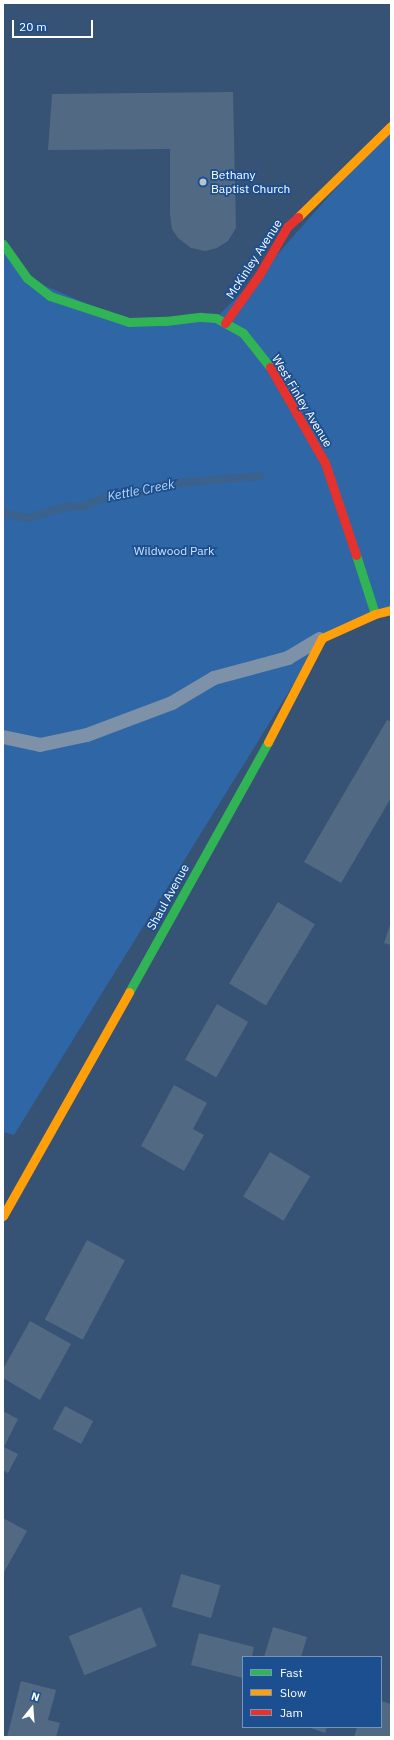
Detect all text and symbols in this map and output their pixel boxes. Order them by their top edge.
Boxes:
scale bar [14,12,95,38]
text: 20 m [19,19,47,34]
place label: Bethany Baptist Church [211,168,290,196]
marker: Bethany Baptist Church [198,177,208,187]
street label: McKinley Avenue [223,217,285,301]
street label: West Finley Avenue [269,352,335,450]
water label: Kettle Creek [106,477,176,505]
park label: Wildwood Park [134,544,214,558]
street label: Shaul Avenue [144,862,192,932]
legend [242,1656,382,1728]
text: Fast [280,1665,303,1680]
text: Slow [280,1685,306,1700]
north arrow [12,1688,52,1728]
text: N [30,1689,41,1704]
text: Jam [280,1705,303,1720]

